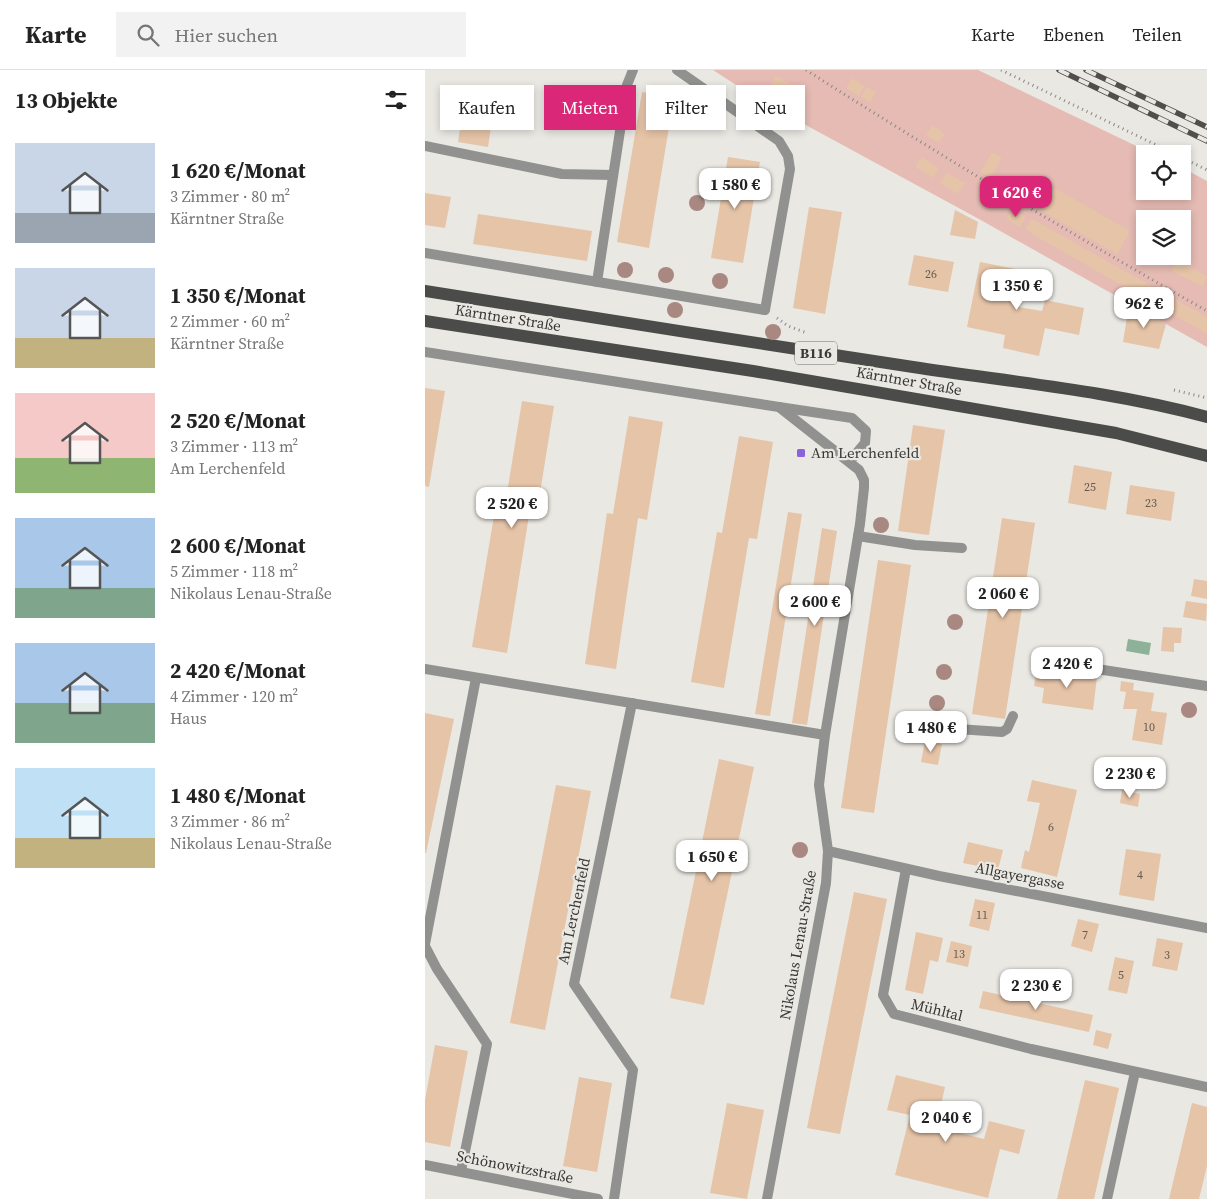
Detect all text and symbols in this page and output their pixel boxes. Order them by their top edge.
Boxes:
search box [116,12,466,57]
text: Karte [25,18,86,51]
icon: search [134,21,162,49]
text: Hier suchen [174,22,278,48]
text: Karte [971,22,1015,47]
text: Ebenen [1043,22,1104,47]
text: Teilen [1132,22,1182,47]
chip: Kaufen [440,85,534,130]
chip: Mieten [544,85,636,130]
chip: Filter [646,85,726,130]
chip: Neu [736,85,805,130]
text: 13 Objekte [15,86,117,115]
icon: filters [382,86,410,114]
map controls [1136,145,1191,265]
button: locate [1136,145,1191,200]
text: 1 620 €/Monat [170,156,306,185]
icon: home [55,163,115,223]
pin: 1 580 € [689,168,781,210]
text: 1 580 € [710,173,760,195]
pin: 1 620 € [970,176,1062,218]
text: 1 620 € [991,181,1041,203]
text: 3 Zimmer · 80 m² [170,185,290,207]
text: Kärntner Straße [170,207,284,229]
button: layers [1136,210,1191,265]
house number: 26 [925,266,937,282]
pin: 1 350 € [971,268,1063,311]
text: 1 350 € [992,274,1042,296]
text: 1 350 €/Monat [170,281,306,310]
pin: 962 € [1109,286,1179,329]
icon: home [55,288,115,348]
text: 962 € [1125,292,1163,314]
street label: Kärntner Straße [454,299,563,336]
text: 2 Zimmer · 60 m² [170,310,290,332]
text: Kärntner Straße [170,332,284,354]
road number: B116 [795,342,837,364]
street label: Kärntner Straße [855,361,964,400]
text: 2 520 €/Monat [170,406,306,435]
icon: home [55,413,115,473]
text: 3 Zimmer · 113 m² [170,435,298,457]
place label: Am Lerchenfeld [811,442,920,463]
marker: Am Lerchenfeld [795,447,807,459]
text: Am Lerchenfeld [170,457,285,479]
house number: 25 [1084,479,1096,495]
pin: 2 520 € [466,486,558,529]
text: 2 520 € [487,492,537,514]
house number: 23 [1145,495,1157,511]
text: 2 600 €/Monat [170,531,306,560]
icon: home [55,538,115,598]
text: 5 Zimmer · 118 m² [170,560,298,582]
pin: 2 060 € [957,576,1049,619]
text: Nikolaus Lenau-Straße [170,582,332,604]
text: 2 060 € [978,582,1028,604]
pin: 2 600 € [769,584,861,627]
text: 2 600 € [790,590,840,612]
pin: 2 420 € [1021,646,1113,689]
text: 2 420 € [1042,652,1092,674]
text: 2 420 €/Monat [170,656,306,685]
icon: home [55,663,115,723]
text: 4 Zimmer · 120 m² [170,685,298,707]
text: Haus [170,707,207,729]
pin: 1 480 € [885,710,977,753]
text: 1 480 € [906,716,956,738]
house number: 10 [1143,719,1155,735]
pin: 2 230 € [1084,756,1176,799]
text: 2 230 € [1105,762,1155,784]
text: 1 480 €/Monat [170,781,306,810]
icon: home [55,788,115,848]
text: 3 Zimmer · 86 m² [170,810,290,832]
house number: 6 [1048,819,1054,835]
text: Nikolaus Lenau-Straße [170,832,332,854]
pin: 1 650 € [666,840,758,882]
text: 1 650 € [687,845,737,867]
street label: Am Lerchenfeld [552,855,595,966]
street label: Allgayergasse [974,857,1067,895]
house number: 4 [1137,867,1143,883]
street label: Nikolaus Lenau-Straße [774,868,821,1021]
house number: 11 [976,907,988,923]
house number: 7 [1082,927,1088,943]
house number: 13 [953,946,965,962]
house number: 3 [1164,947,1170,963]
house number: 5 [1118,967,1124,983]
pin: 2 230 € [990,968,1082,1011]
text: 2 230 € [1011,974,1061,996]
street label: Mühltal [909,993,966,1026]
pin: 2 040 € [900,1100,992,1143]
text: 2 040 € [921,1106,971,1128]
street label: Schönowitzstraße [455,1145,576,1188]

